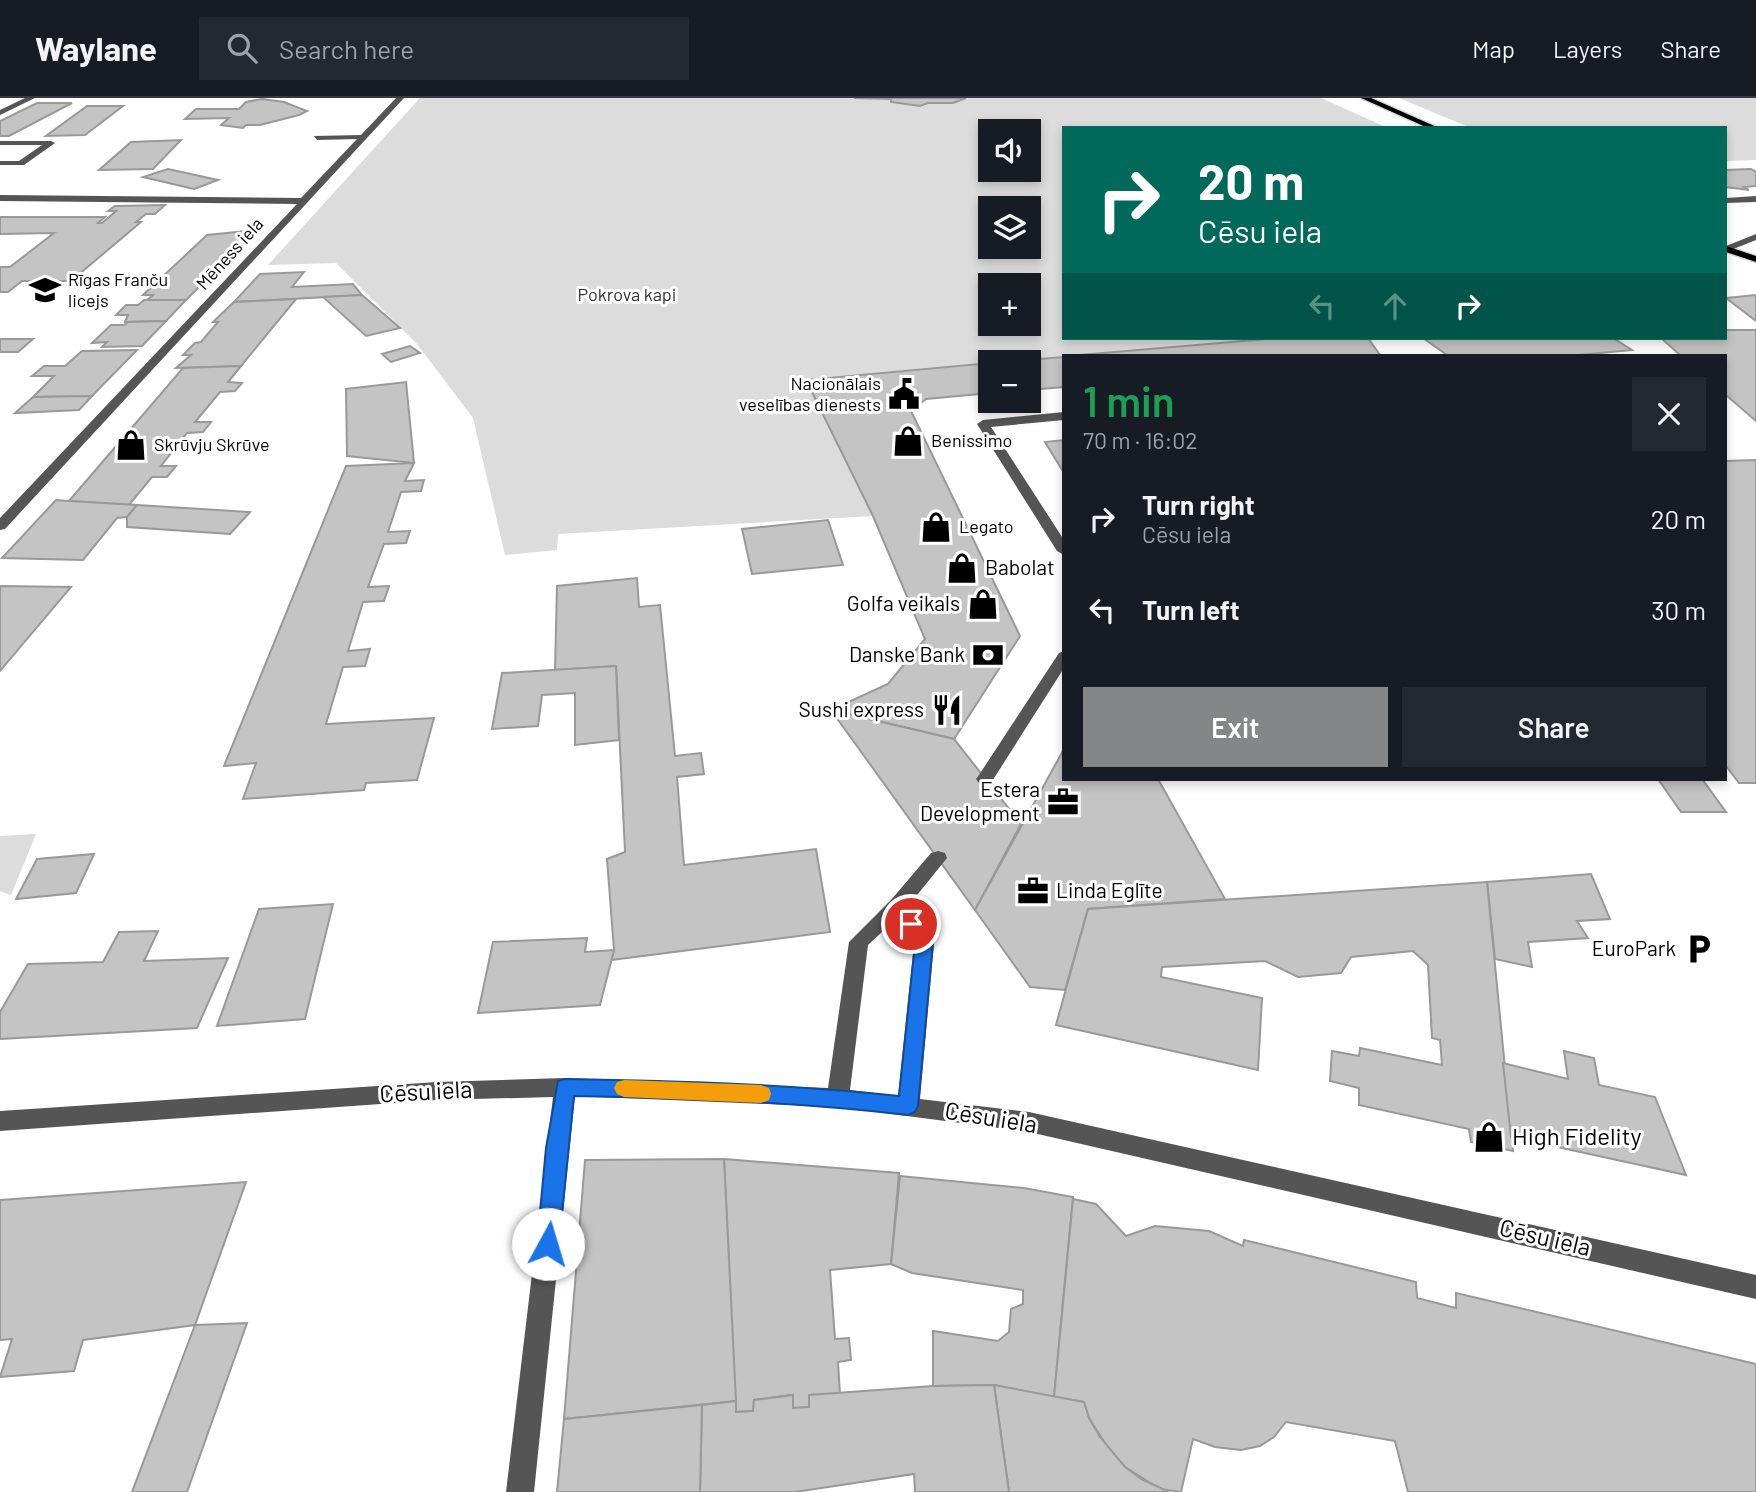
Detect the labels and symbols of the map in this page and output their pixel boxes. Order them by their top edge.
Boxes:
street label: Mēness iela [191,213,267,294]
place label: Rīgas Franču licejs [68,268,168,311]
school or university icon: Rīgas Franču licejs [28,273,62,307]
park label: Pokrova kapi [578,283,676,305]
place label: Nacionālais veselības dienests [739,372,881,415]
public building icon: Nacionālais veselības dienests [887,377,921,411]
shop icon: Benissimo [891,424,925,458]
shop icon: Skrūvju Skrūve [114,428,148,462]
place label: Benissimo [931,429,1012,451]
place label: Skrūvju Skrūve [154,433,270,455]
shop icon: Legato [919,510,953,544]
place label: Legato [959,515,1014,537]
shop icon: Babolat [945,551,979,585]
place label: Babolat [985,554,1055,579]
shop icon: Golfa veikals [966,587,1000,621]
place label: Golfa veikals [847,590,960,615]
bank icon: Danske Bank [971,638,1005,672]
place label: Danske Bank [849,641,965,666]
restaurant icon: Sushi express [930,693,964,727]
place label: Sushi express [799,696,924,721]
place label: Estera Development [920,776,1040,825]
office icon: Estera Development [1046,785,1080,819]
office icon: Linda Eglīte [1016,874,1050,908]
place label: Linda Eglīte [1056,877,1163,902]
pin [881,894,941,954]
parking icon: EuroPark [1682,932,1716,966]
place label: EuroPark [1592,935,1676,960]
street label: Cēsu iela [379,1074,473,1107]
street label: Cēsu iela [943,1095,1039,1138]
shop icon: High Fidelity [1472,1120,1506,1154]
place label: High Fidelity [1512,1121,1641,1150]
position arrow [511,1207,585,1281]
street label: Cēsu iela [1497,1212,1594,1261]

